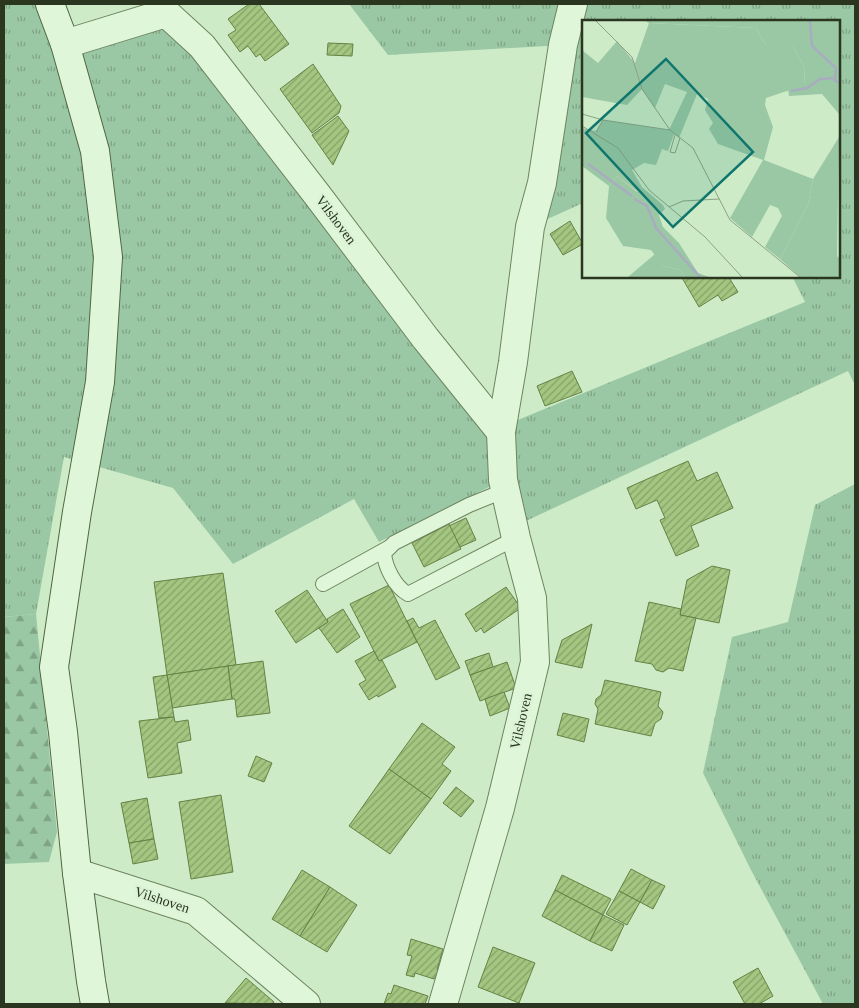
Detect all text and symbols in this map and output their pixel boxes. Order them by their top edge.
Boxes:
inset map [582,20,839,278]
street label: Vilshoven [313,193,359,247]
street label: Vilshoven [507,692,535,750]
street label: Vilshoven [133,884,191,916]

